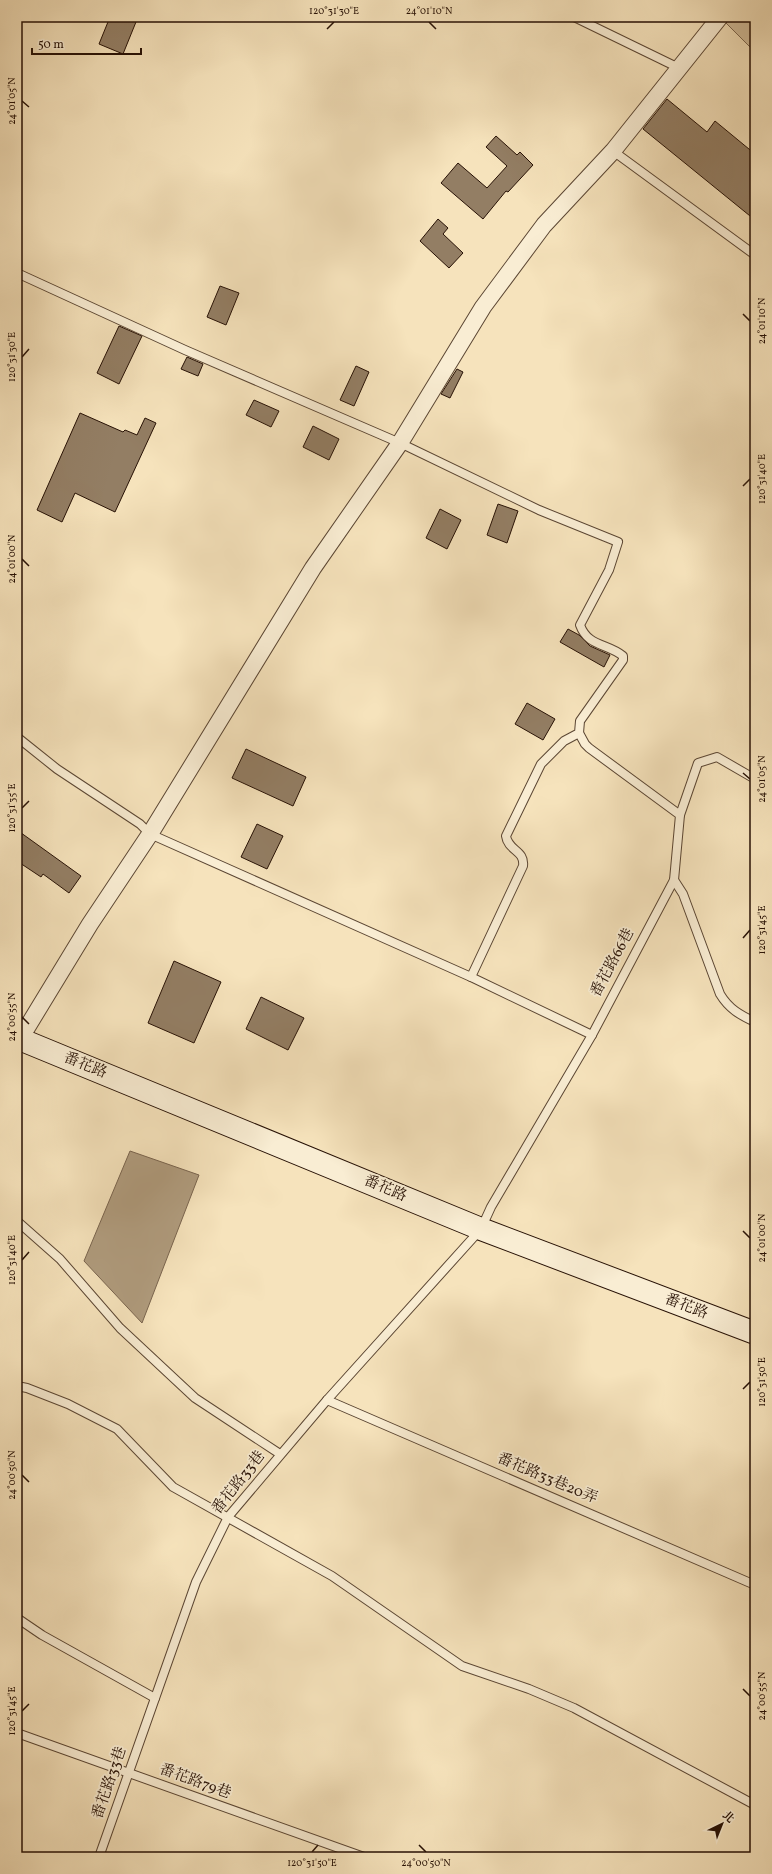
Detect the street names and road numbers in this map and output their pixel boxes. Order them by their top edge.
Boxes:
street label: 番花路66巷 [586,925,640,1001]
street label: 番花路 [60,1048,110,1084]
street label: 番花路 [360,1171,410,1207]
street label: 番花路 [661,1289,711,1325]
street label: 番花路33巷 [208,1447,270,1519]
street label: 番花路33巷20弄 [494,1448,600,1510]
street label: 番花路33巷 [88,1744,132,1822]
street label: 番花路79巷 [156,1759,234,1805]

